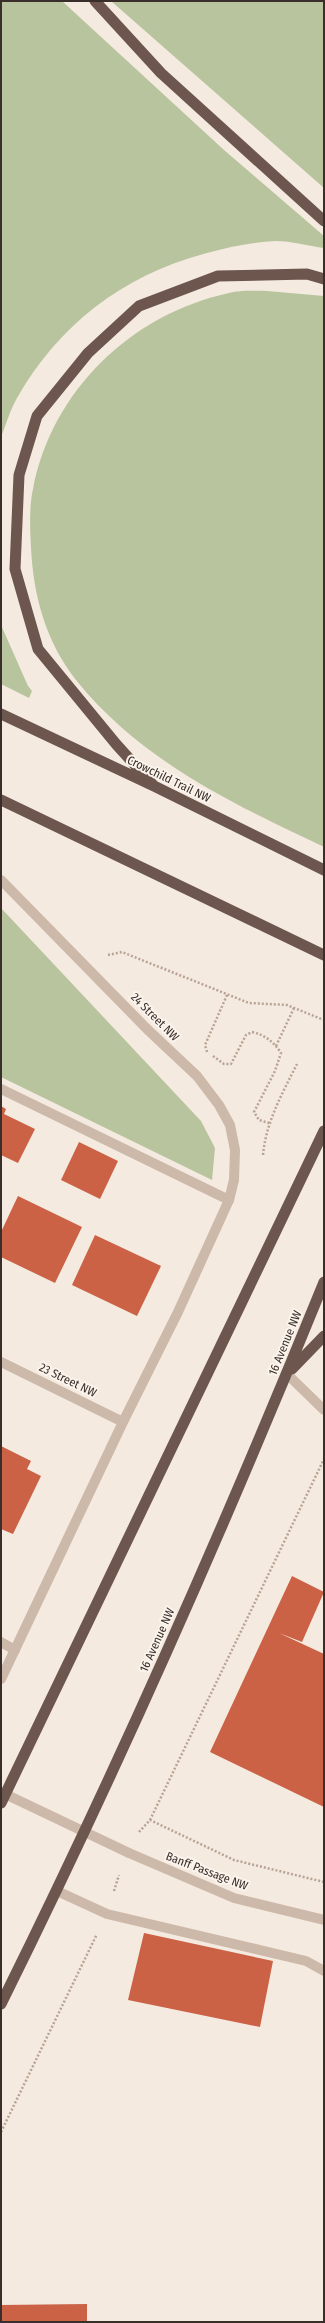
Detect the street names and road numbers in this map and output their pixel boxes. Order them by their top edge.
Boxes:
street label: Crowchild Trail NW [125,753,213,805]
street label: 24 Street NW [128,990,182,1044]
street label: 16 Avenue NW [266,1309,304,1377]
street label: 23 Street NW [37,1360,99,1400]
street label: 16 Avenue NW [137,1606,177,1674]
street label: Banff Passage NW [164,1849,250,1893]

